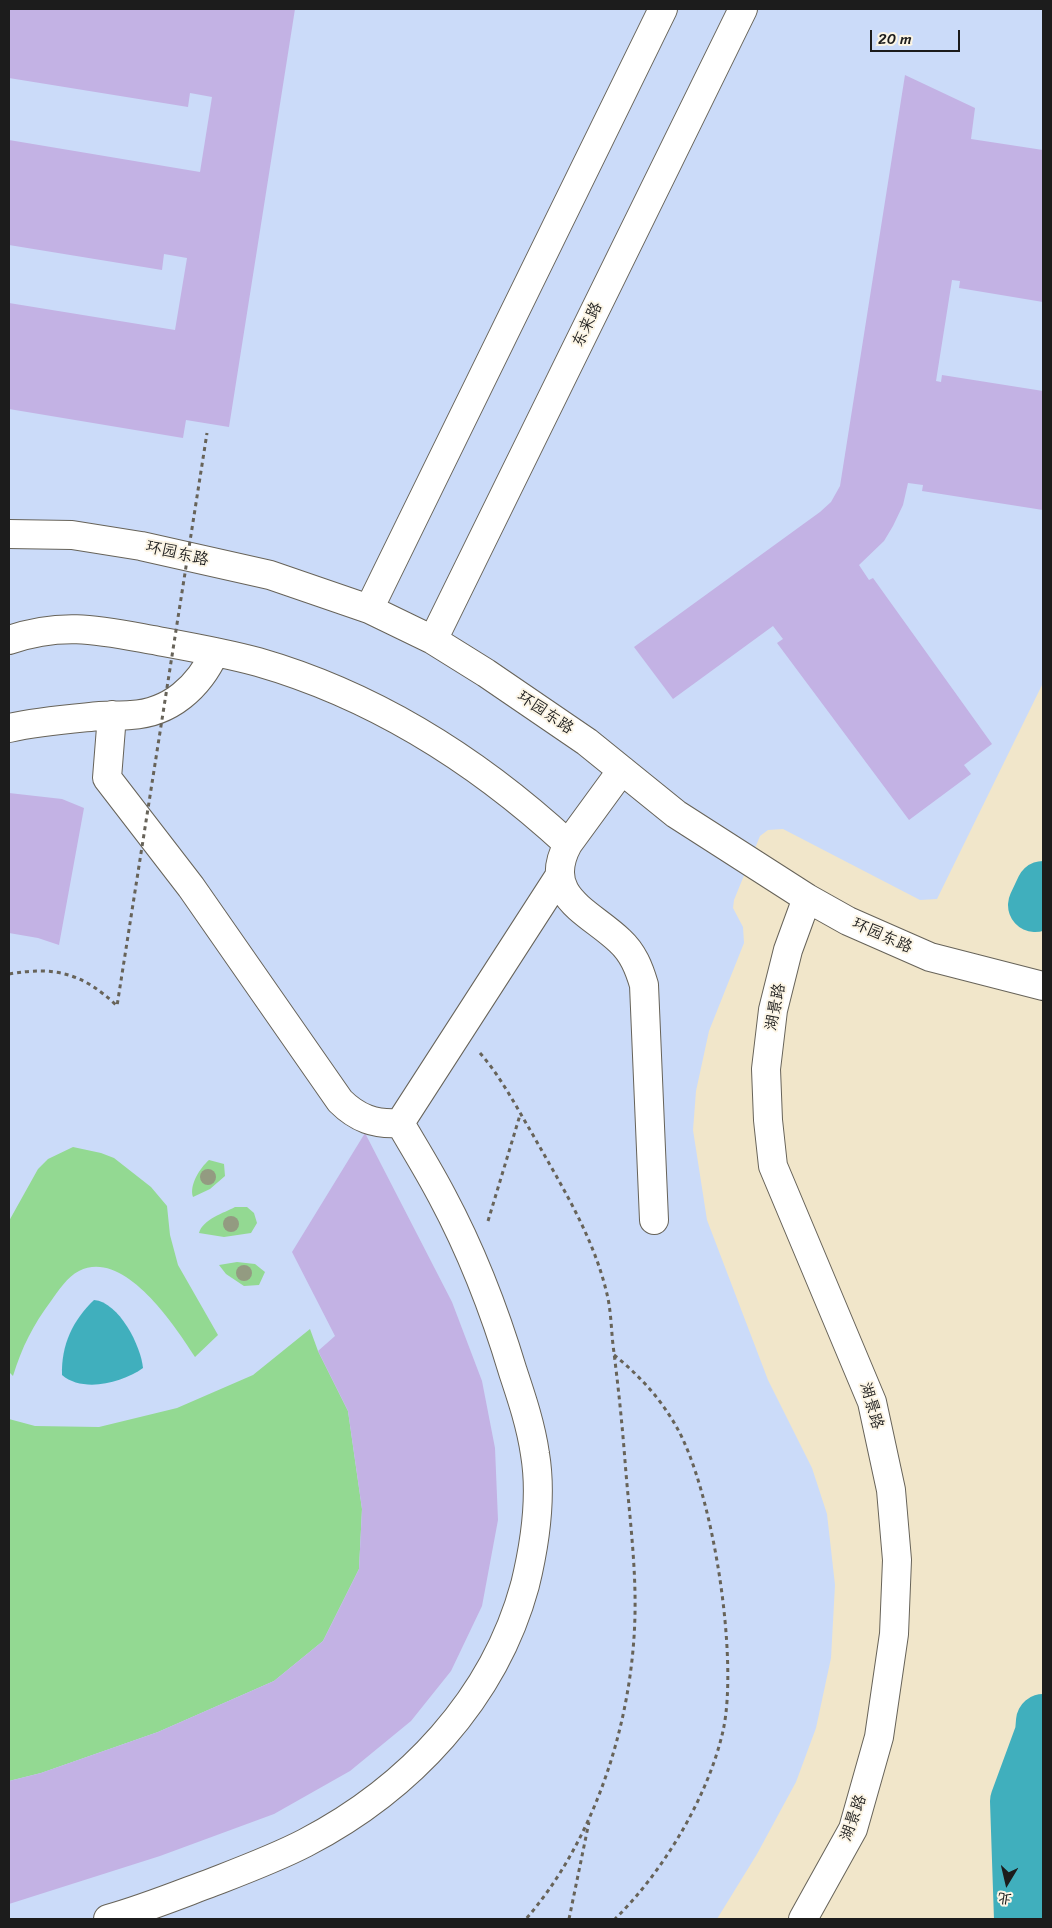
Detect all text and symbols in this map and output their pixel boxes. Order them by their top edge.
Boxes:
scale bar [872,20,962,52]
text: 20 m [878,26,912,52]
street label: 东来路 [569,299,607,351]
street label: 环园东路 [144,537,210,571]
street label: 环园东路 [513,687,577,739]
street label: 环园东路 [849,914,915,958]
street label: 湖景路 [762,982,790,1032]
street label: 湖景路 [855,1380,887,1432]
street label: 湖景路 [837,1792,871,1844]
north arrow [982,1858,1032,1908]
text: 北 [996,1885,1013,1912]

